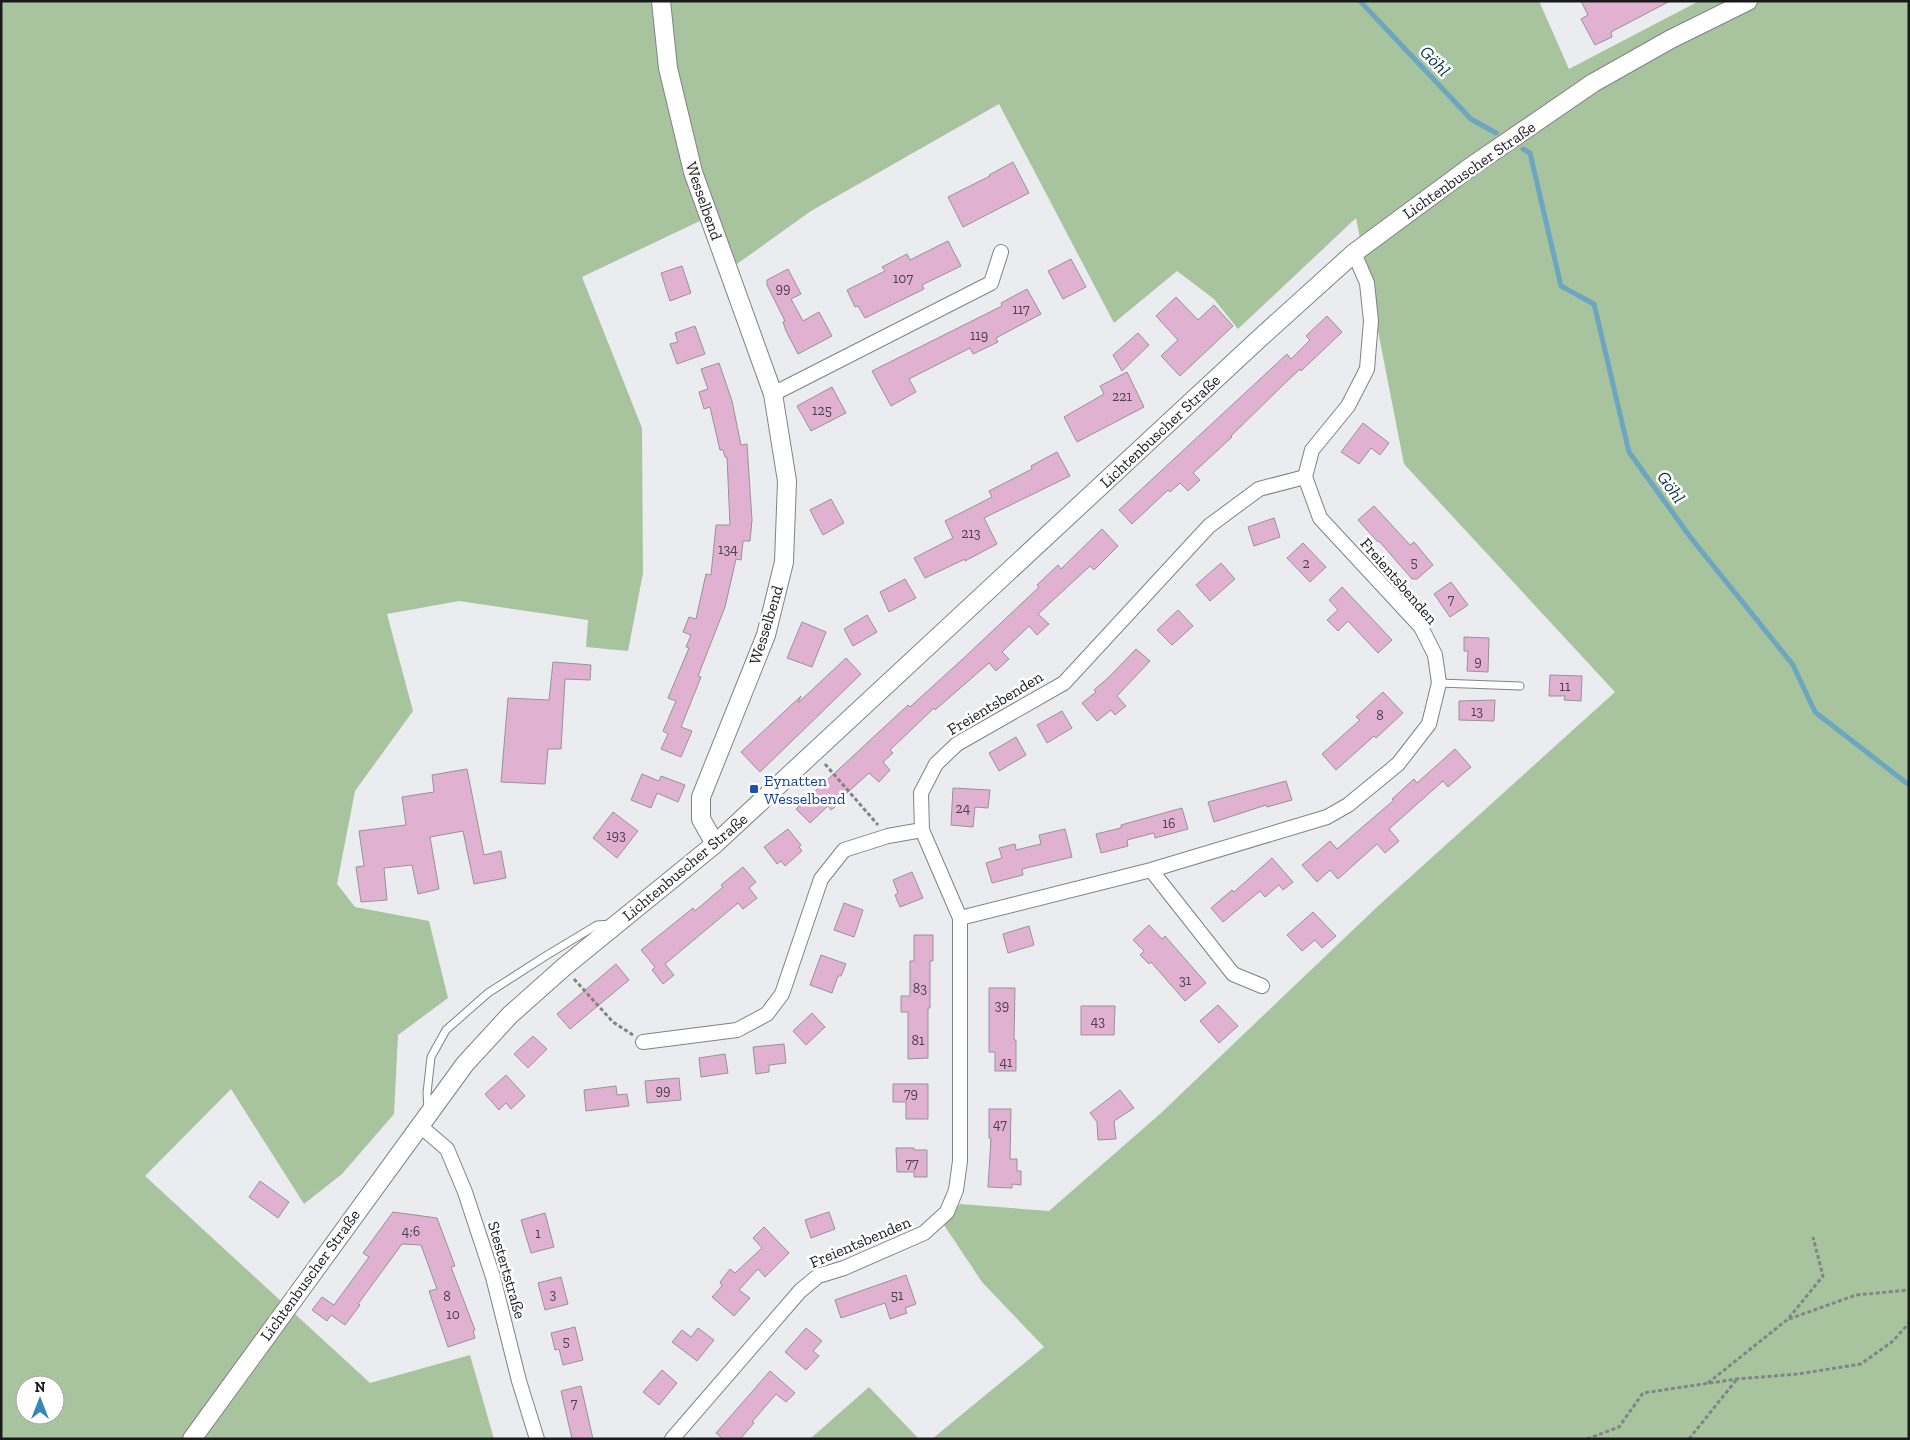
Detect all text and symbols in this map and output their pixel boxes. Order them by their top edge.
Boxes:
water label: Göhl [1415,41,1455,81]
street label: Lichtenbuscher Straße [1399,117,1539,223]
street label: Wesselbend [682,159,726,243]
house number: 107 [893,270,913,287]
house number: 99 [776,280,790,297]
house number: 117 [1012,301,1030,318]
house number: 119 [970,327,988,344]
street label: Lichtenbuscher Straße [1096,370,1224,492]
house number: 221 [1112,388,1133,405]
house number: 125 [812,402,832,419]
water label: Göhl [1652,467,1690,507]
house number: 213 [961,525,981,542]
street label: Freientsbenden [1356,534,1442,629]
house number: 134 [718,541,738,558]
house number: 5 [1410,554,1418,571]
house number: 2 [1302,555,1310,572]
street label: Wesselbend [745,583,787,667]
house number: 7 [1448,591,1455,608]
house number: 9 [1474,653,1482,670]
street label: Freientsbenden [944,667,1047,739]
house number: 11 [1560,678,1571,695]
house number: 13 [1471,703,1483,720]
house number: 8 [1376,707,1384,724]
place label: Eynatten Wesselbend [764,771,846,808]
marker: Eynatten Wesselbend [748,783,760,795]
house number: 24 [956,800,971,817]
street label: Lichtenbuscher Straße [619,809,751,925]
house number: 16 [1163,815,1175,832]
house number: 193 [606,827,626,844]
house number: 31 [1179,972,1192,989]
house number: 83 [913,980,927,997]
house number: 39 [995,997,1009,1014]
house number: 43 [1091,1013,1105,1030]
house number: 81 [912,1032,925,1049]
house number: 41 [1000,1054,1013,1071]
house number: 99 [656,1082,670,1099]
house number: 79 [904,1085,918,1102]
house number: 47 [993,1116,1007,1133]
house number: 77 [905,1155,919,1172]
street label: Lichtenbuscher Straße [256,1206,364,1344]
street label: Freientsbenden [807,1212,914,1272]
street label: Stestertstraße [484,1219,530,1321]
house number: 4;6 [402,1223,420,1240]
house number: 1 [535,1225,541,1242]
house number: 3 [550,1286,557,1303]
house number: 51 [891,1287,904,1304]
house number: 8 [443,1288,451,1305]
house number: 10 [446,1306,460,1323]
house number: 5 [562,1333,570,1350]
north arrow [15,1375,65,1425]
text: N [35,1379,46,1396]
house number: 7 [571,1395,578,1412]

